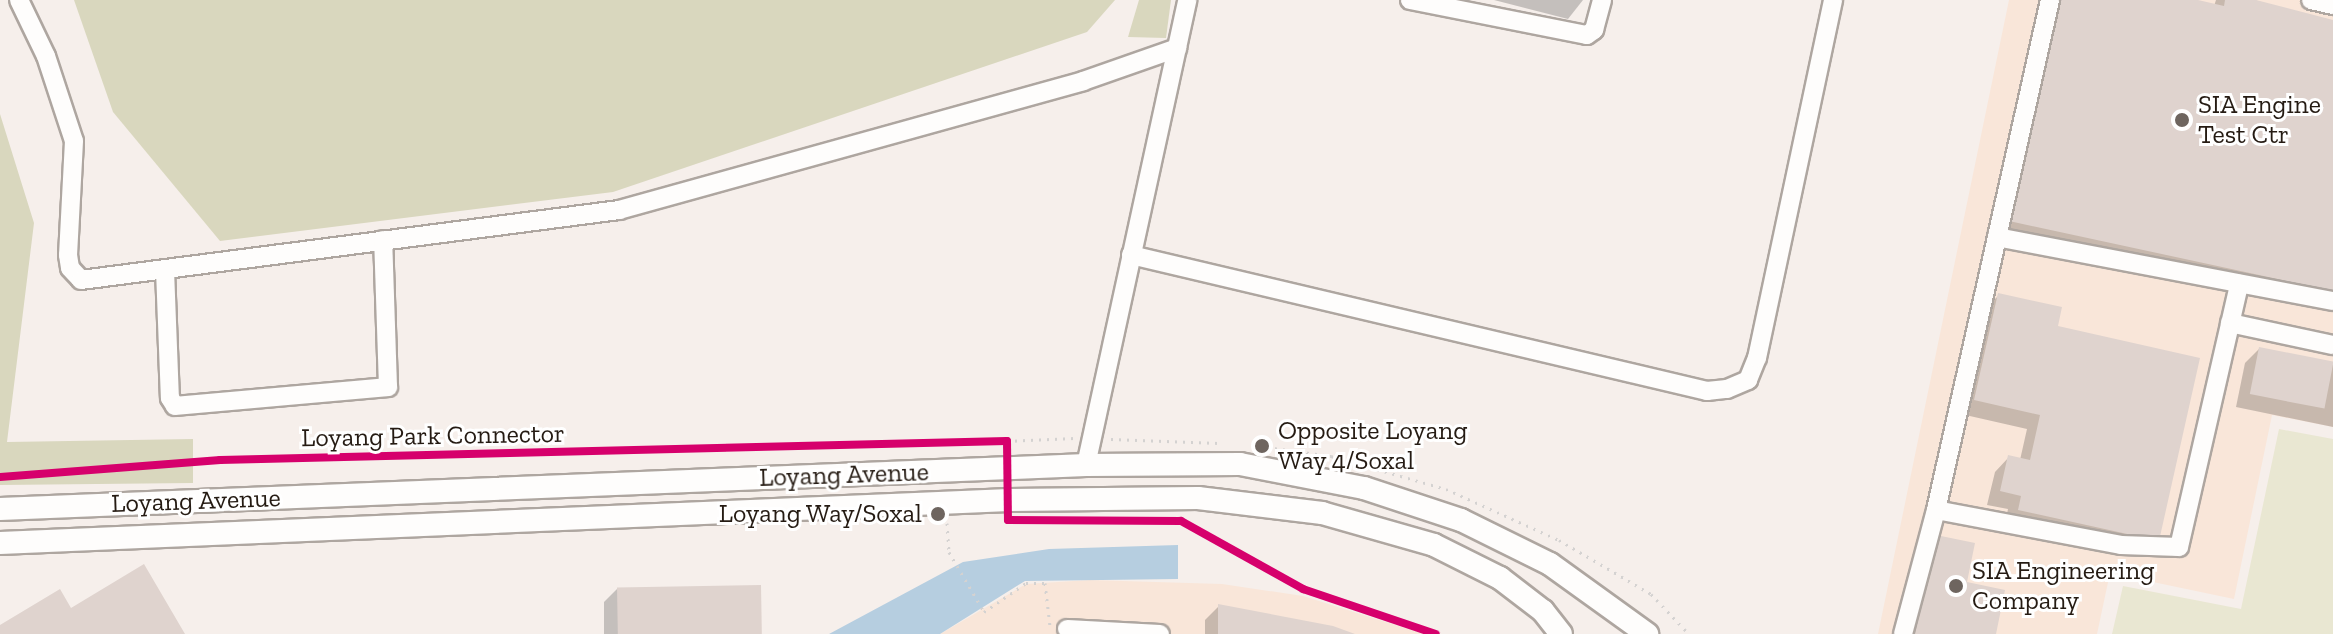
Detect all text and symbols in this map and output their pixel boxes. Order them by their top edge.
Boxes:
place label: SIA Engine Test Ctr [2198,89,2322,150]
marker: SIA Engine Test Ctr [2173,111,2191,129]
place label: Opposite Loyang Way 4/Soxal [1278,415,1467,476]
street label: Loyang Park Connector [301,418,565,454]
marker: Opposite Loyang Way 4/Soxal [1253,437,1271,455]
street label: Loyang Avenue [758,456,930,494]
street label: Loyang Avenue [110,482,282,520]
place label: Loyang Way/Soxal [718,498,922,530]
marker: Loyang Way/Soxal [929,505,947,523]
place label: SIA Engineering Company [1972,555,2155,616]
marker: SIA Engineering Company [1947,577,1965,595]

